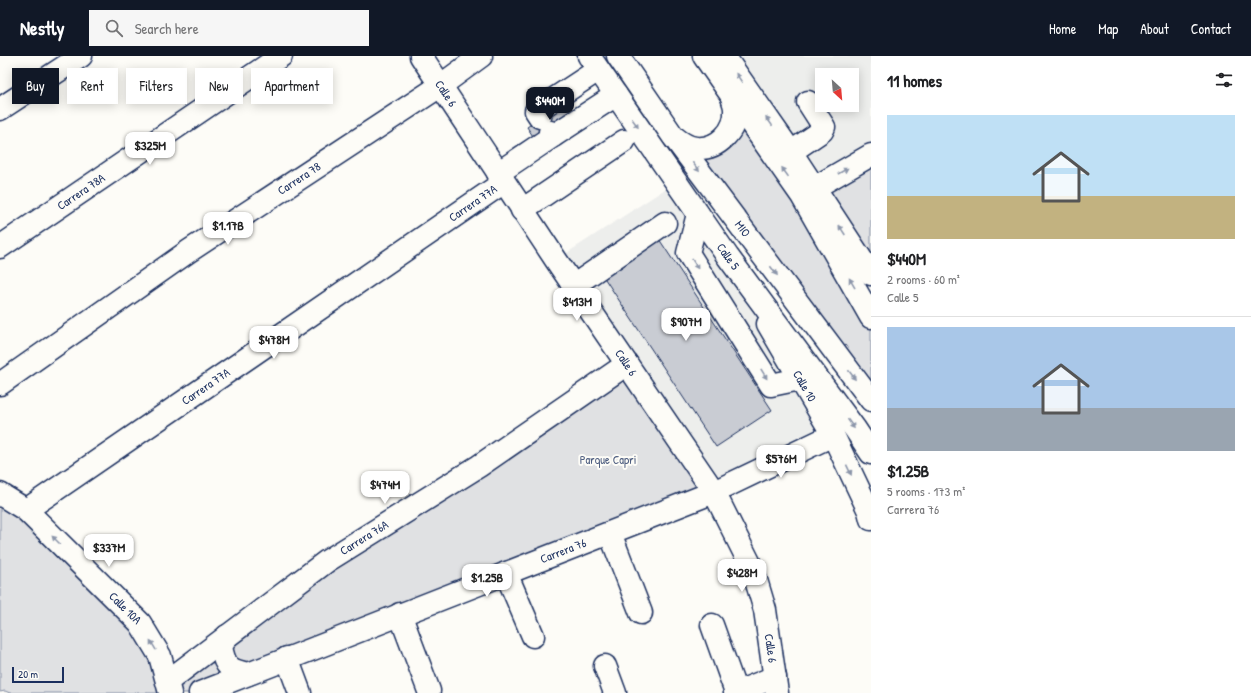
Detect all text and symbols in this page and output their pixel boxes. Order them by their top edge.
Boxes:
search box [89,10,369,46]
text: Nestly [20,15,65,41]
icon: search [103,17,125,39]
text: Search here [135,18,199,39]
text: Home [1049,19,1076,38]
text: Map [1098,19,1118,38]
text: About [1140,19,1169,38]
text: Contact [1191,19,1231,38]
chip: Buy [12,68,59,104]
chip: Rent [67,68,118,104]
chip: Filters [126,68,187,104]
chip: New [195,68,243,104]
chip: Apartment [251,68,333,104]
north arrow [815,68,859,112]
map controls [815,68,859,112]
text: 11 homes [887,69,942,92]
icon: filters [1213,69,1235,91]
one-way arrow [735,73,743,83]
street label: Calle 6 [431,77,461,110]
pin: $440M [522,87,578,121]
text: $440M [535,91,565,109]
one-way arrow [765,115,773,126]
one-way arrow [631,117,639,128]
pin: $325M [122,132,178,166]
text: $325M [134,136,166,154]
icon: home [1025,141,1097,213]
street label: Carrera 78 [274,158,324,199]
one-way arrow [692,162,700,173]
one-way arrow [781,166,789,177]
one-way arrow [837,168,848,175]
street label: Carrera 78A [53,169,108,214]
street label: Carrera 77A [445,180,500,226]
pin: $1.17B [195,212,261,246]
text: $1.17B [212,216,244,234]
street label: MIO [731,217,755,240]
one-way arrow [838,225,846,235]
street label: Calle 5 [713,240,744,273]
text: $440M [887,247,926,270]
one-way arrow [691,258,698,270]
one-way arrow [770,266,778,276]
text: 2 rooms · 60 m² [887,270,960,288]
one-way arrow [848,277,855,289]
pin: $413M [549,288,605,322]
text: Calle 5 [887,288,919,306]
text: $413M [562,292,592,310]
pin: $907M [658,308,714,342]
text: $907M [670,312,702,330]
pin: $478M [246,326,302,360]
text: $478M [258,330,290,348]
street label: Calle 6 [611,346,642,379]
icon: home [1025,353,1097,425]
street label: Carrera 77A [178,364,233,409]
street label: Calle 10 [789,367,821,405]
one-way arrow [760,369,768,379]
one-way arrow [848,370,856,380]
one-way arrow [847,419,855,429]
pin: $576M [753,445,809,479]
text: $576M [765,449,797,467]
park label: Parque Capri [580,451,636,468]
text: $1.25B [887,459,929,482]
one-way arrow [846,465,852,476]
pin: $474M [357,471,413,505]
text: $474M [370,475,400,493]
text: 5 rooms · 173 m² [887,482,965,500]
text: Carrera 76 [887,500,939,518]
street label: Carrera 76A [336,516,391,559]
pin: $337M [81,534,137,568]
street label: Carrera 76 [537,534,589,567]
one-way arrow [51,535,61,545]
text: $337M [93,538,125,556]
pin: $428M [714,559,770,593]
text: $428M [727,563,757,581]
pin: $1.25B [454,564,520,598]
text: $1.25B [471,568,503,586]
street label: Calle 10A [105,588,146,628]
street label: Calle 6 [761,633,782,664]
one-way arrow [150,639,157,651]
scale bar [12,665,64,684]
text: 20 m [18,667,38,681]

